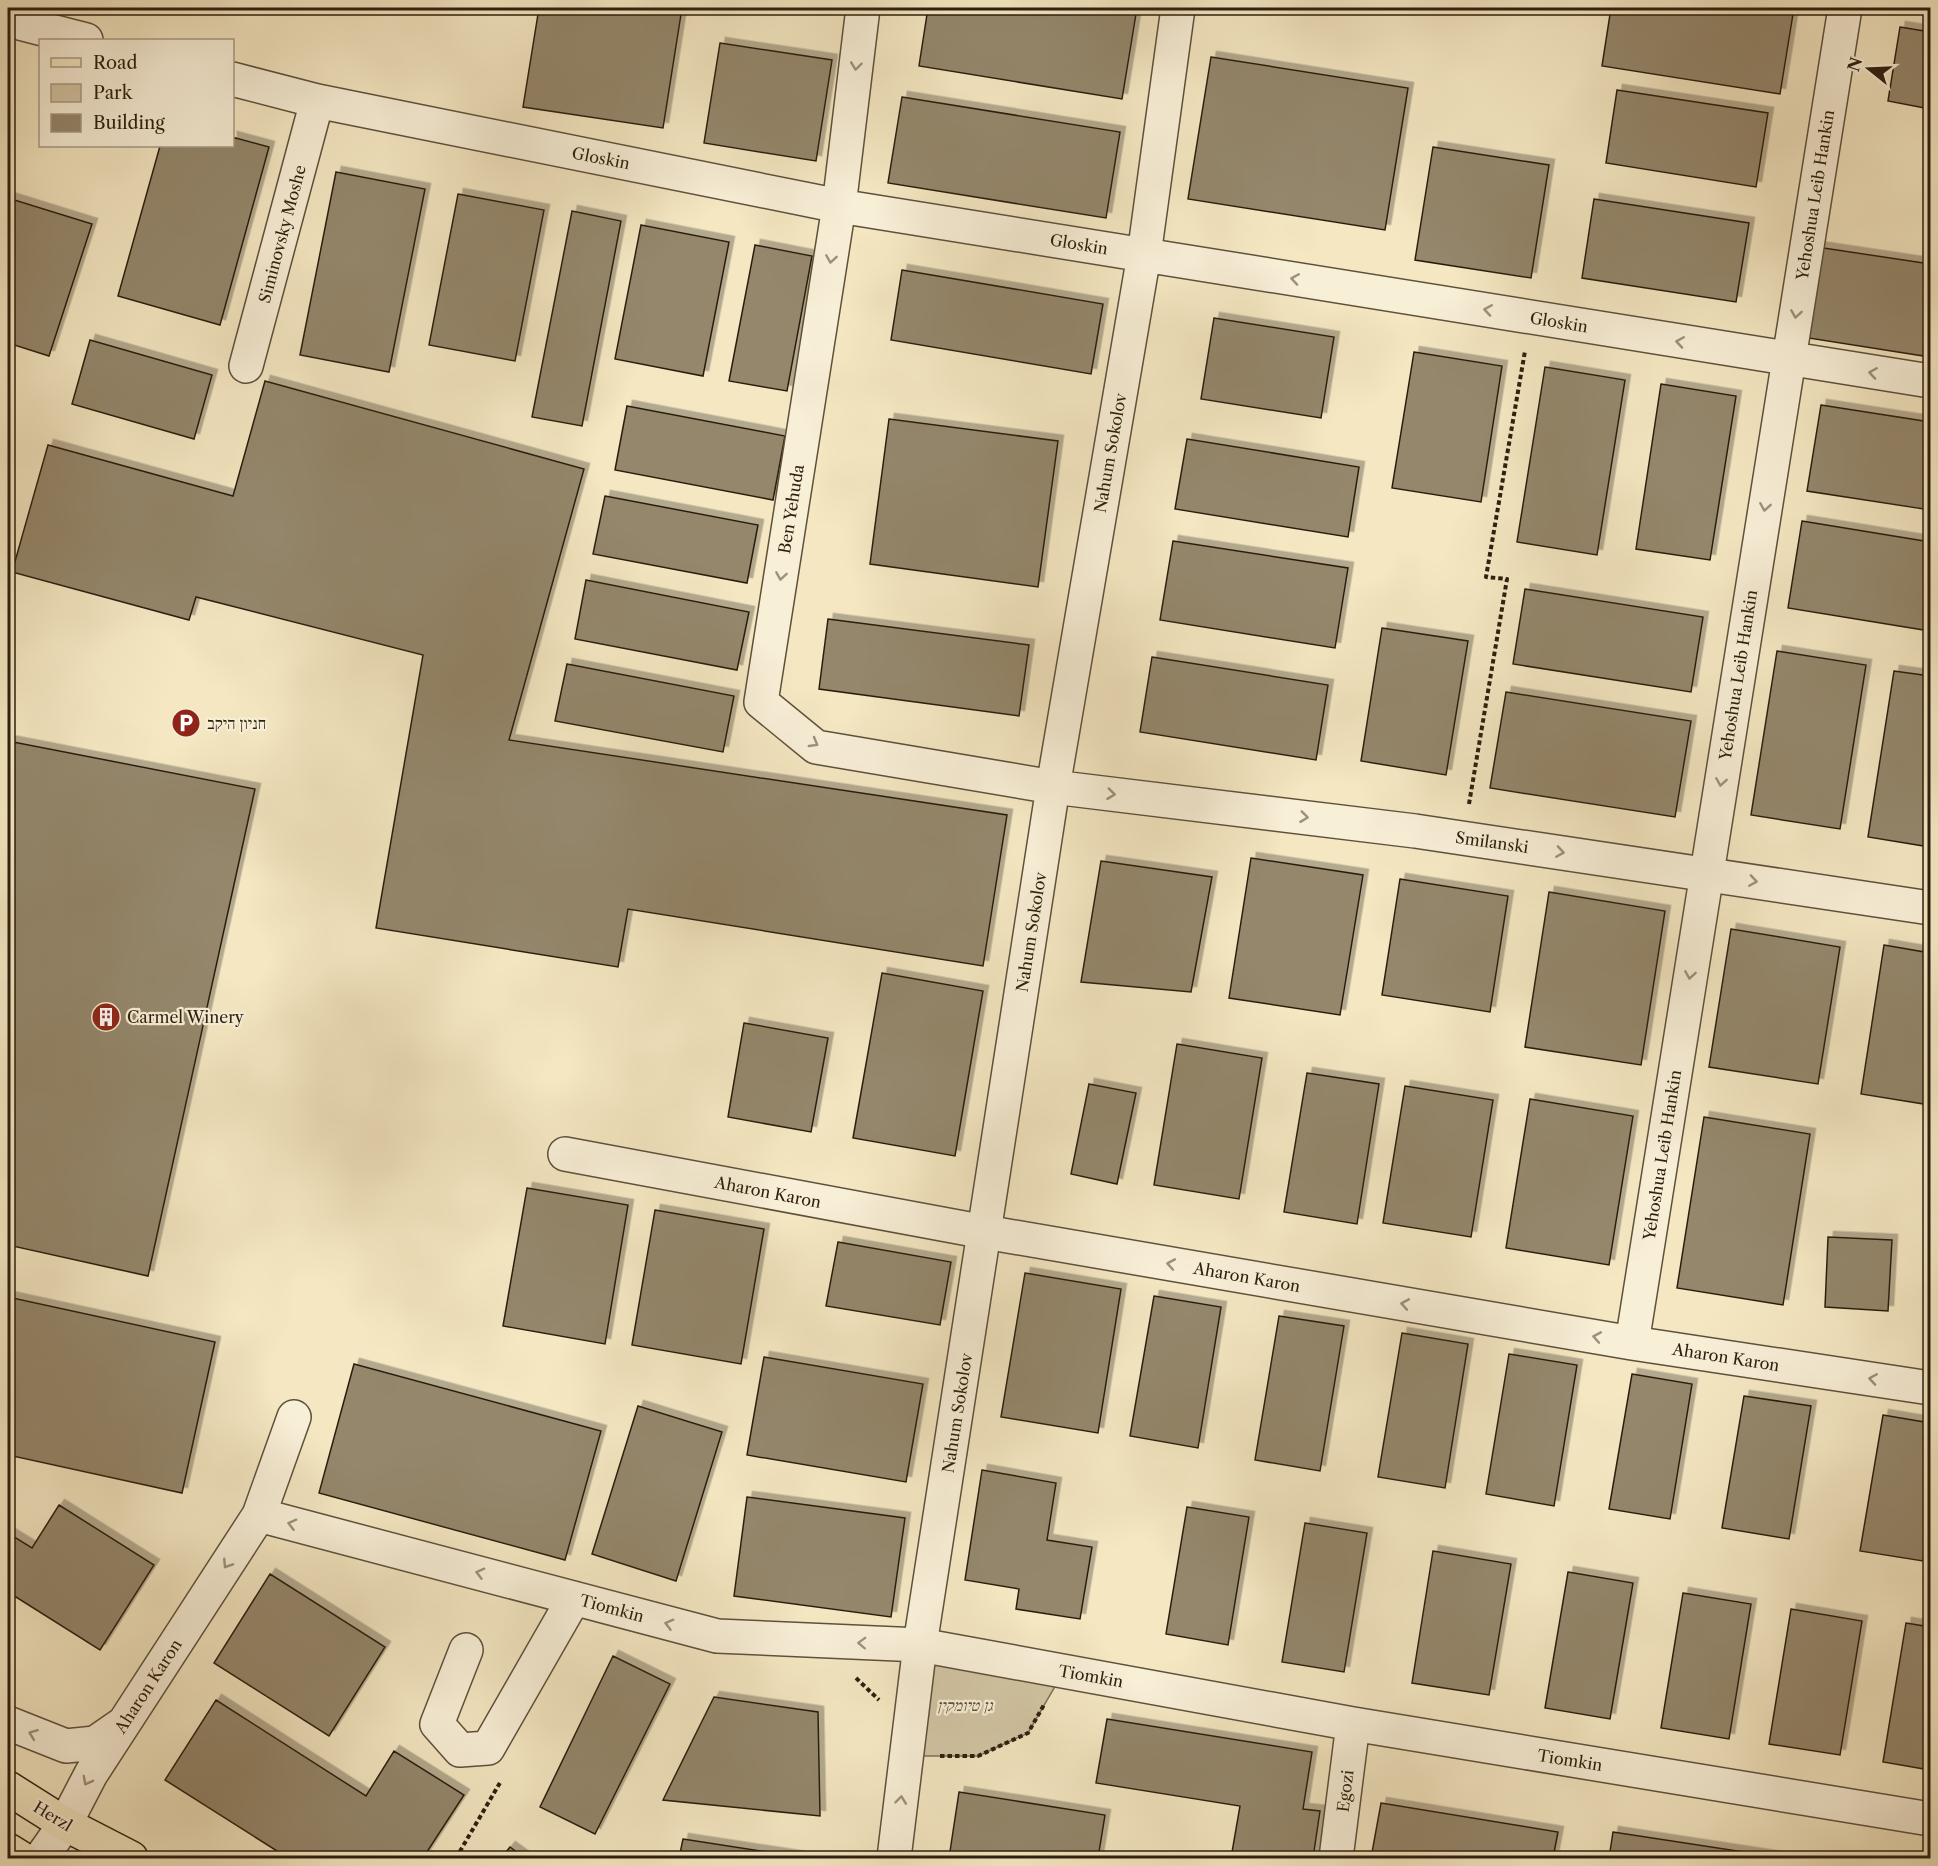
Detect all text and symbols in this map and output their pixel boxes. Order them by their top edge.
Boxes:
legend [39,39,234,147]
north arrow [1839,39,1899,99]
text: Road [93,52,138,74]
text: N [1843,55,1866,74]
one-way arrow [850,61,863,70]
text: Park [93,82,134,104]
street label: Yehoshua Leib Hankin [1792,108,1838,283]
text: Building [93,112,165,134]
street label: Gloskin [570,143,632,173]
street label: Siminovsky Moshe [254,163,310,305]
street label: Gloskin [1049,230,1109,258]
one-way arrow [825,254,837,264]
one-way arrow [1291,274,1300,286]
one-way arrow [1483,305,1492,317]
street label: Gloskin [1529,308,1589,336]
one-way arrow [1790,309,1803,319]
one-way arrow [1675,336,1685,348]
one-way arrow [1868,367,1877,379]
street label: Nahum Sokolov [1090,391,1130,514]
street label: Ben Yehuda [774,462,808,555]
one-way arrow [1760,502,1772,511]
one-way arrow [775,571,787,581]
street label: Yehoshua Leib Hankin [1715,588,1761,763]
parking icon: חניון היקב [170,707,202,739]
place label: חניון היקב [207,713,266,733]
one-way arrow [808,736,818,747]
one-way arrow [1716,778,1728,787]
one-way arrow [1106,787,1115,800]
one-way arrow [1300,811,1309,823]
street label: Smilanski [1454,827,1530,857]
one-way arrow [1555,845,1565,857]
street label: Nahum Sokolov [1012,870,1050,993]
one-way arrow [1748,874,1758,887]
one-way arrow [1685,970,1697,979]
building icon: Carmel Winery [90,1001,122,1033]
place label: Carmel Winery [127,1007,245,1027]
street label: Yehoshua Leib Hankin [1639,1068,1685,1243]
street label: Aharon Karon [712,1172,823,1212]
one-way arrow [1166,1258,1176,1271]
street label: Aharon Karon [1191,1258,1302,1296]
one-way arrow [1400,1298,1410,1311]
one-way arrow [1592,1331,1602,1344]
street label: Aharon Karon [1670,1339,1781,1375]
street label: Nahum Sokolov [938,1351,976,1474]
one-way arrow [1868,1374,1877,1386]
one-way arrow [287,1518,297,1531]
one-way arrow [223,1558,235,1568]
one-way arrow [475,1568,485,1581]
street label: Tiomkin [578,1590,646,1626]
one-way arrow [664,1618,674,1631]
street label: Aharon Karon [110,1635,186,1738]
one-way arrow [857,1636,866,1649]
street label: Tiomkin [1057,1660,1125,1692]
park label: גן טיומקין [937,1695,994,1715]
one-way arrow [29,1728,39,1741]
street label: Tiomkin [1536,1745,1604,1775]
street label: Egozi [1333,1769,1358,1813]
one-way arrow [83,1775,95,1786]
one-way arrow [895,1796,907,1805]
street label: Herzl [30,1797,76,1836]

